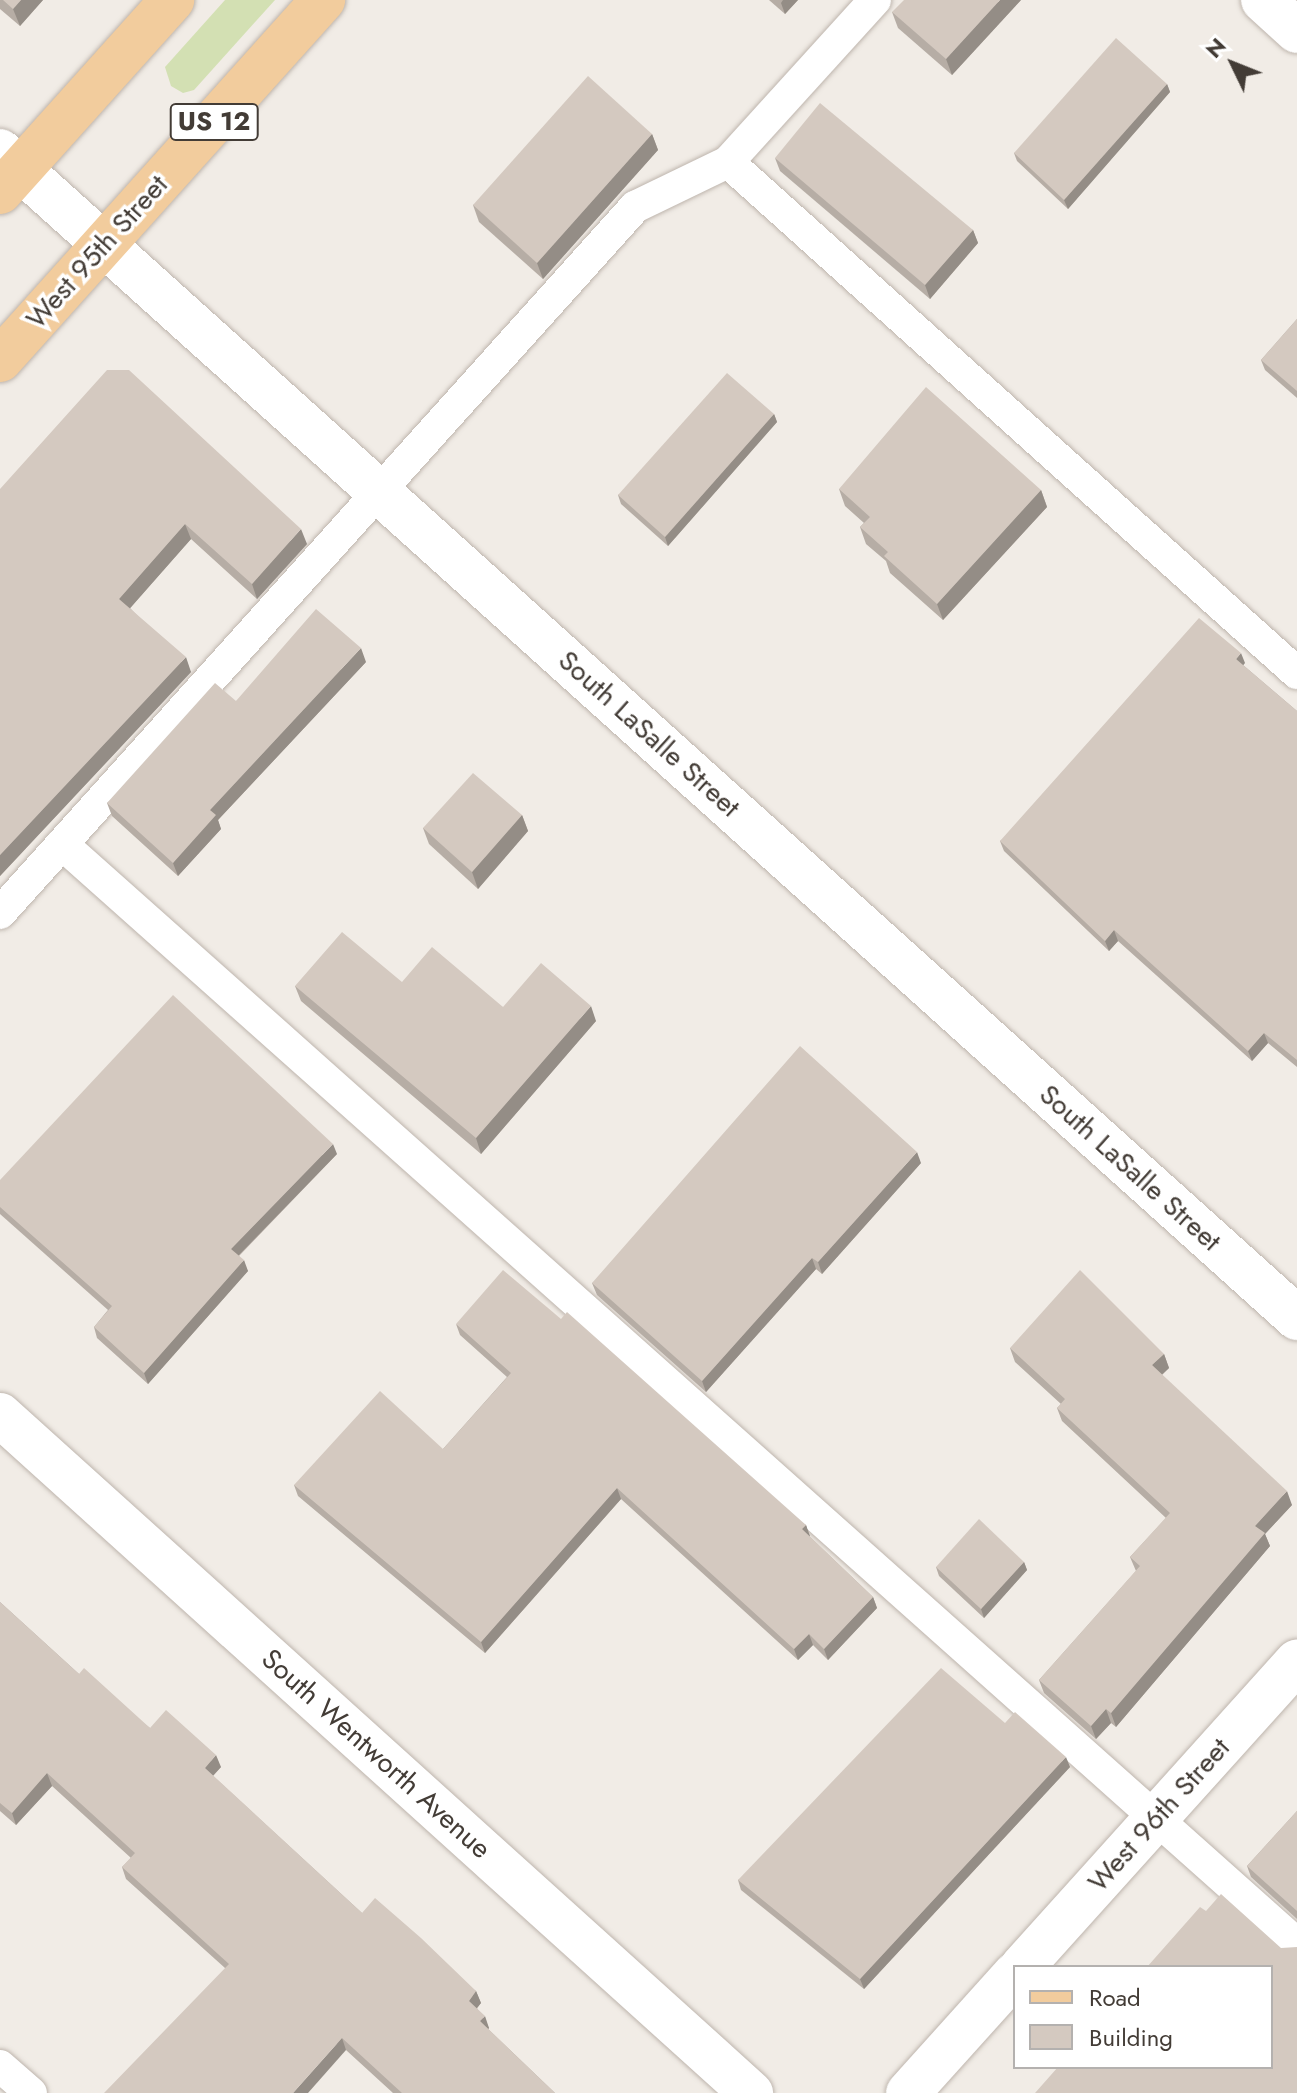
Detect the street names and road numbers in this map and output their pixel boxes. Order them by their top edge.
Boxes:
road number: US 12 [168,100,260,144]
street label: West 95th Street [19,168,175,336]
street label: South LaSalle Street [551,644,747,824]
street label: South LaSalle Street [1032,1078,1228,1258]
street label: South Wentworth Avenue [254,1642,498,1866]
street label: West 96th Street [1081,1731,1237,1899]

